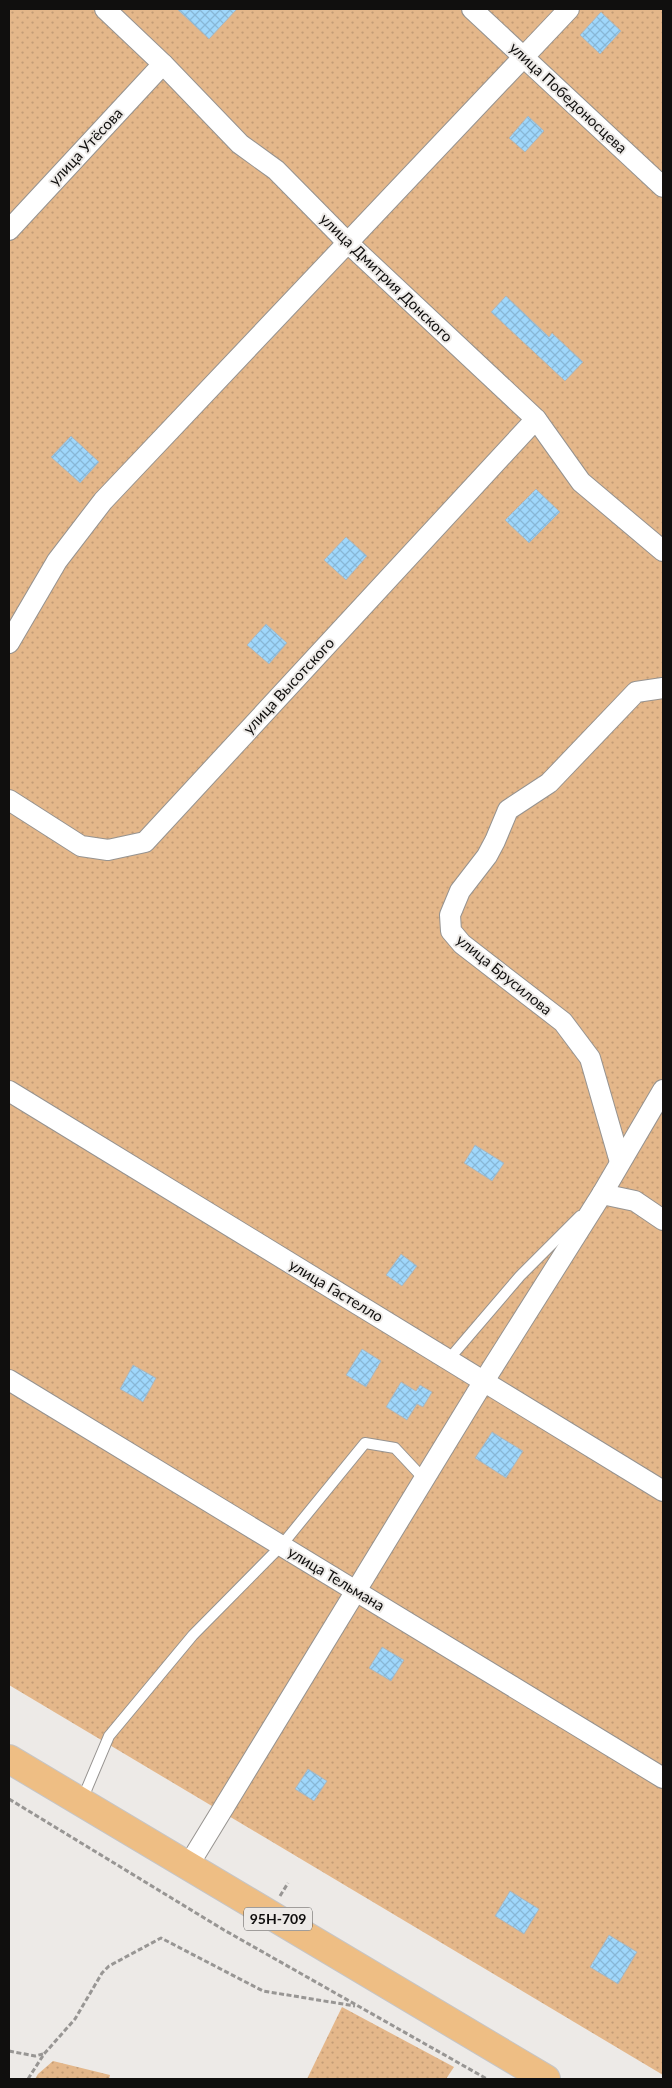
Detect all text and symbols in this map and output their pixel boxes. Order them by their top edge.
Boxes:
street label: улица Победоносцева [506,38,631,156]
street label: улица Утёсова [45,104,126,189]
street label: улица Дмитрия Донского [317,209,457,345]
street label: улица Высотского [239,633,338,737]
street label: улица Брусилова [453,930,556,1018]
street label: улица Гастелло [286,1255,387,1325]
street label: улица Тельмана [285,1542,388,1614]
road number: 95Н-709 [244,1908,312,1930]

